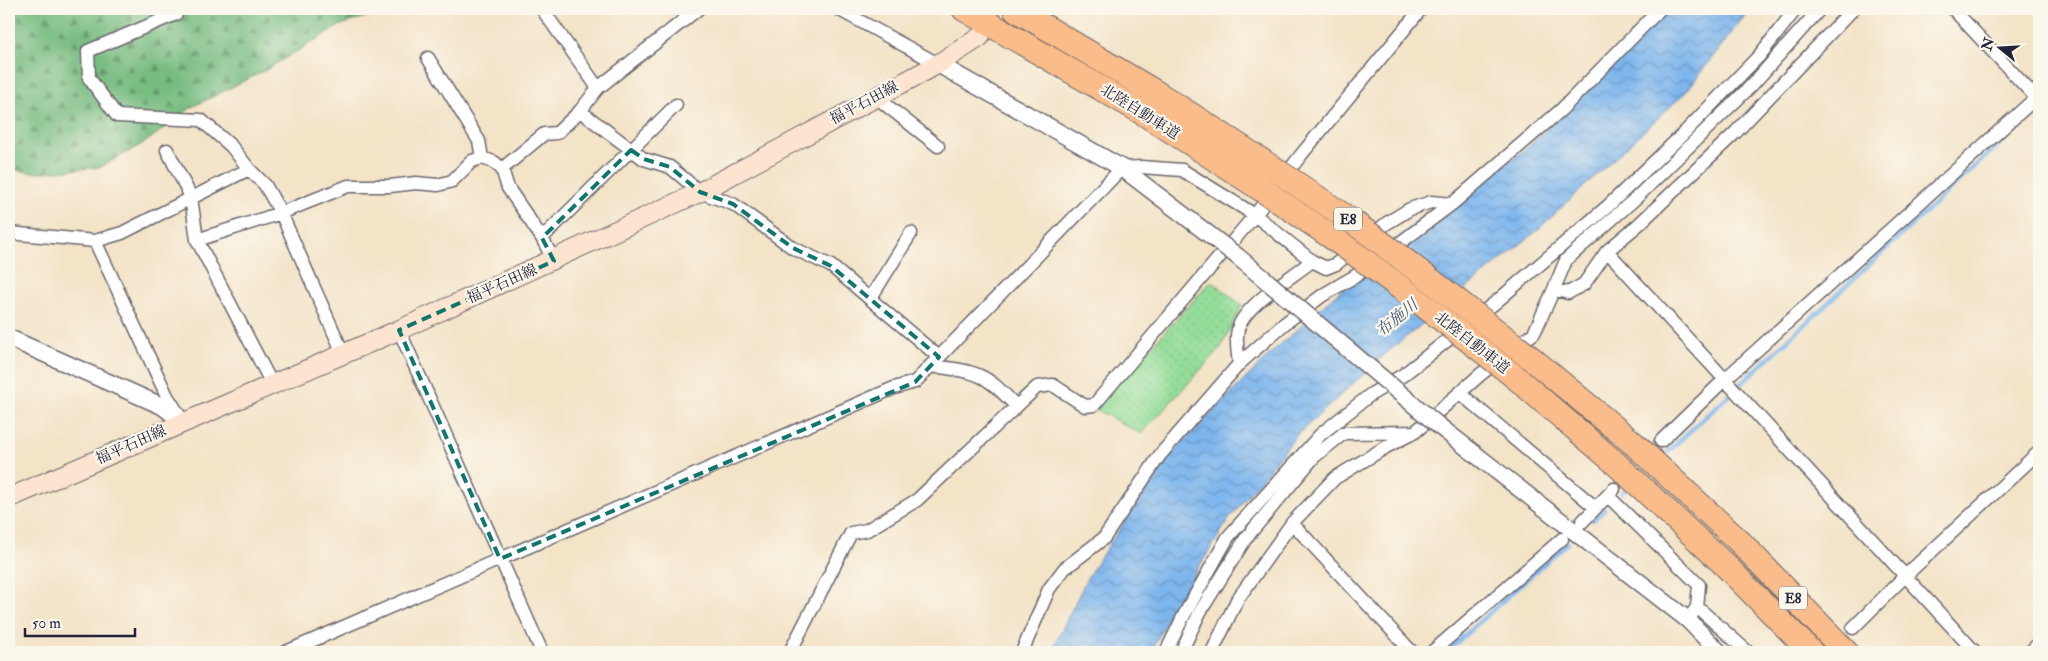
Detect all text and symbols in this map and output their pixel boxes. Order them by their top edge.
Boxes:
north arrow [1976,22,2026,72]
text: N [1978,35,1998,54]
street label: 福平石田線 [826,77,902,129]
street label: 北陸自動車道 [1097,80,1183,144]
road number: E8 [1334,208,1362,230]
street label: 福平石田線 [464,260,540,308]
water label: 布施川 [1372,294,1423,341]
street label: 北陸自動車道 [1431,308,1513,378]
street label: 福平石田線 [93,421,169,469]
road number: E8 [1779,586,1807,610]
scale bar [25,606,135,638]
text: 50 m [32,614,61,633]

